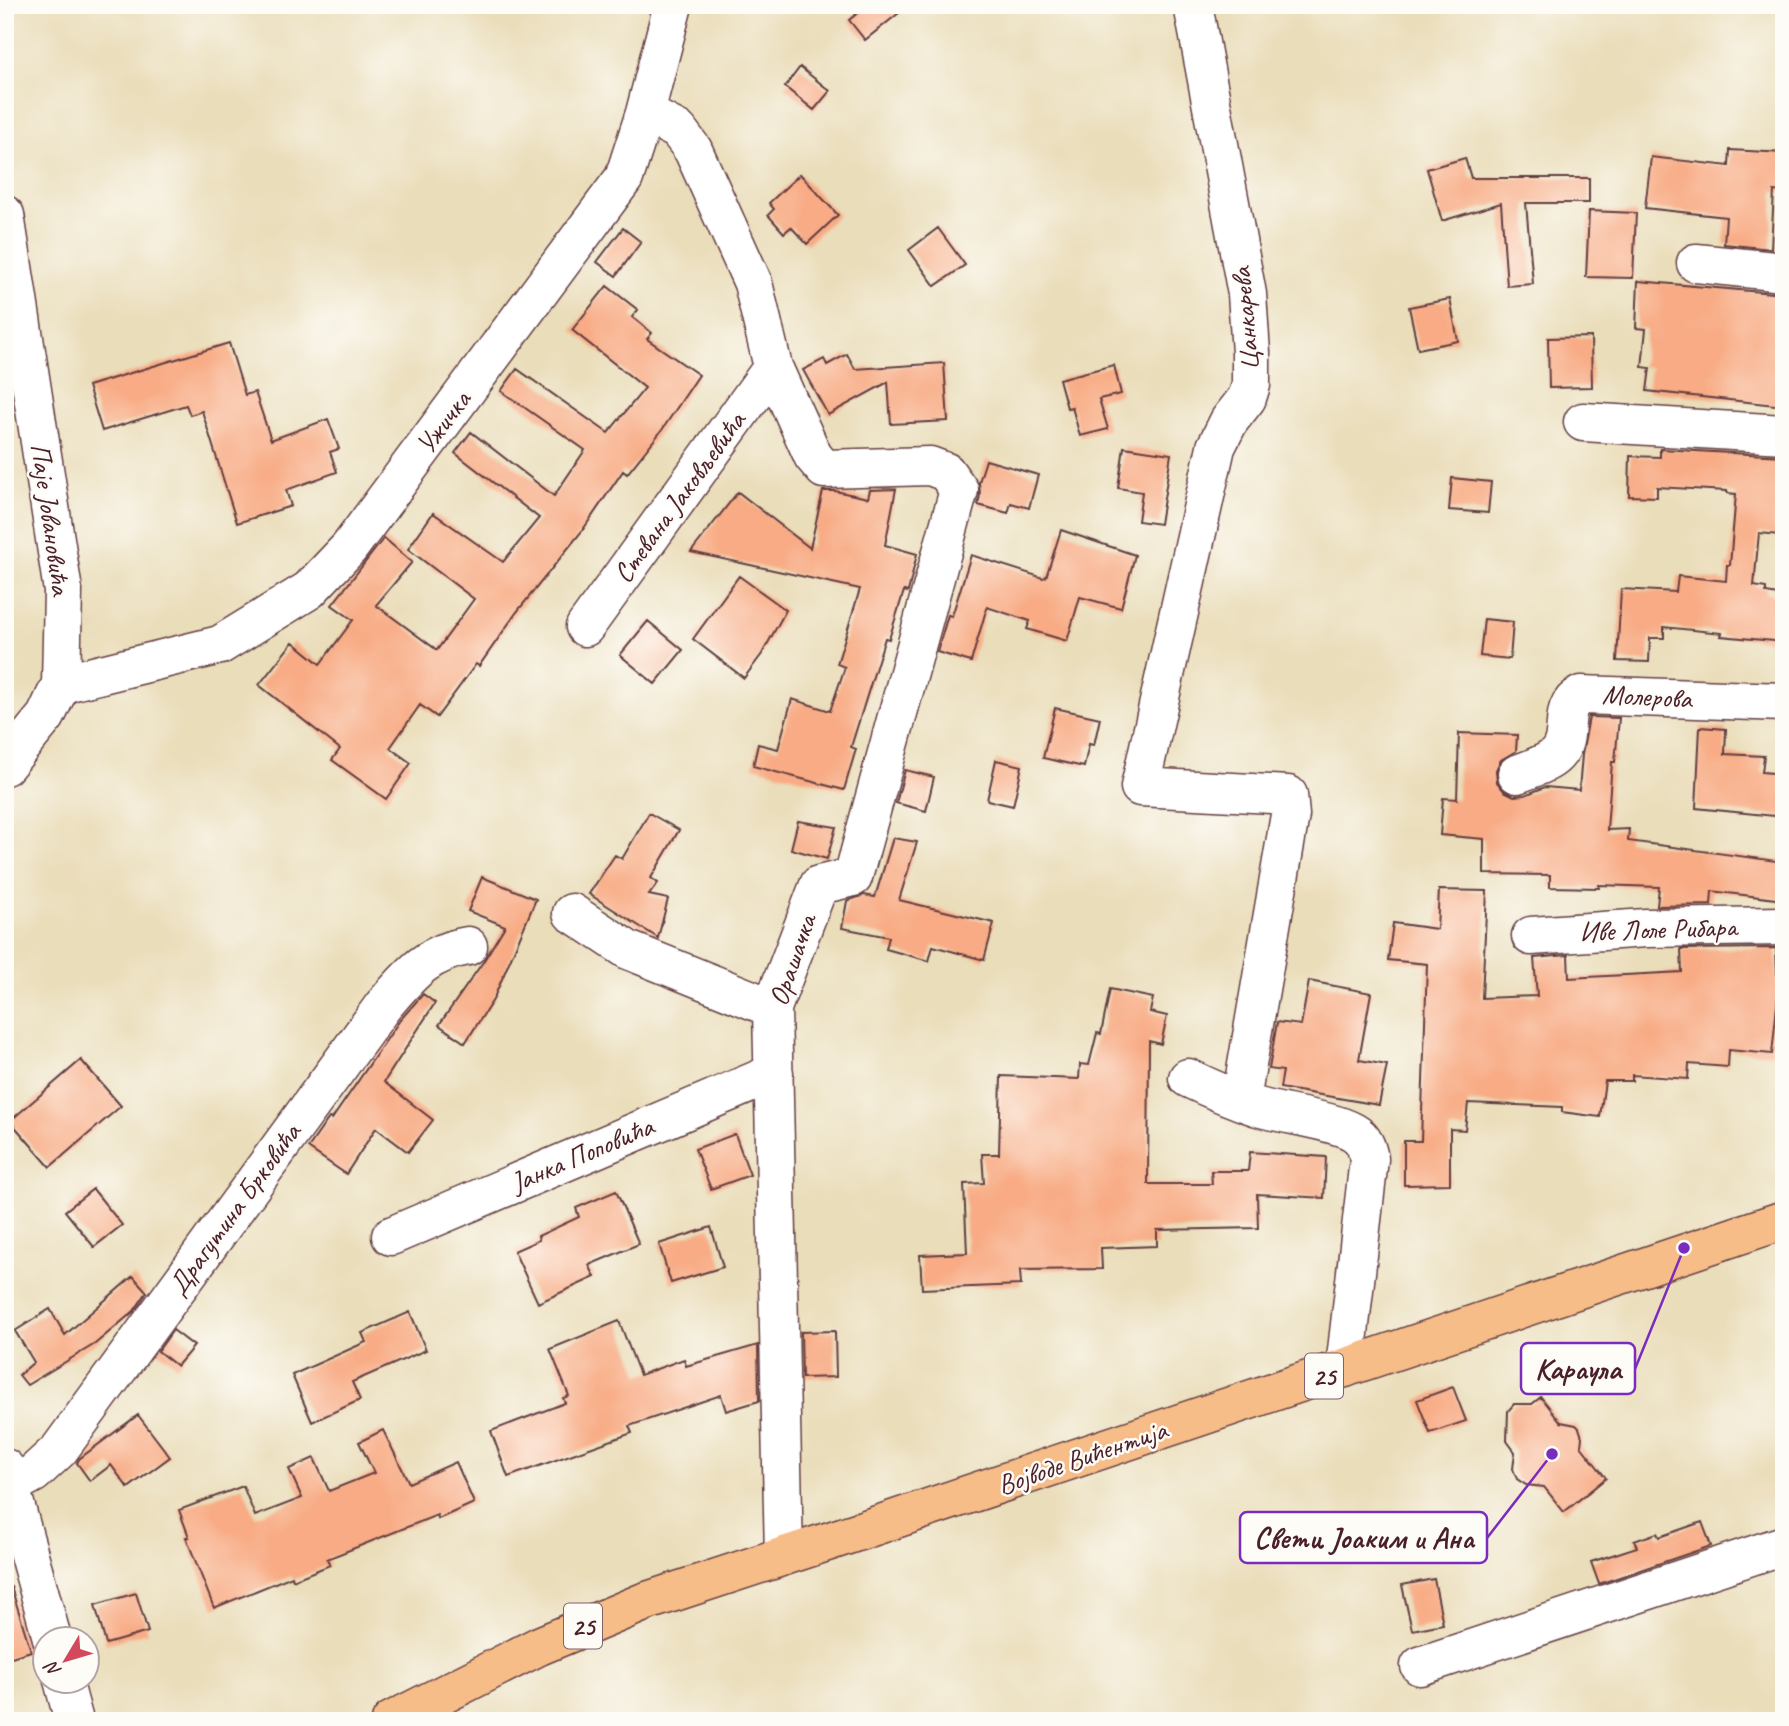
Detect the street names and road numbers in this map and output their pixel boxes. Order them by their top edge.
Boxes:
street label: Цанкарева [1223,264,1267,372]
street label: Ужичка [408,382,479,460]
street label: Стевана Јаковљевића [605,403,754,589]
street label: Паје Јовановића [23,441,79,599]
street label: Молерова [1601,676,1694,716]
street label: Орашачка [760,907,825,1010]
street label: Иве Лоле Рибара [1579,909,1740,949]
street label: Јанка Поповића [503,1108,660,1201]
street label: Драгутина Брковића [160,1115,309,1302]
road number: 25 [1305,1354,1343,1399]
street label: Војводе Вићентија [993,1411,1173,1502]
road number: 25 [564,1604,602,1648]

